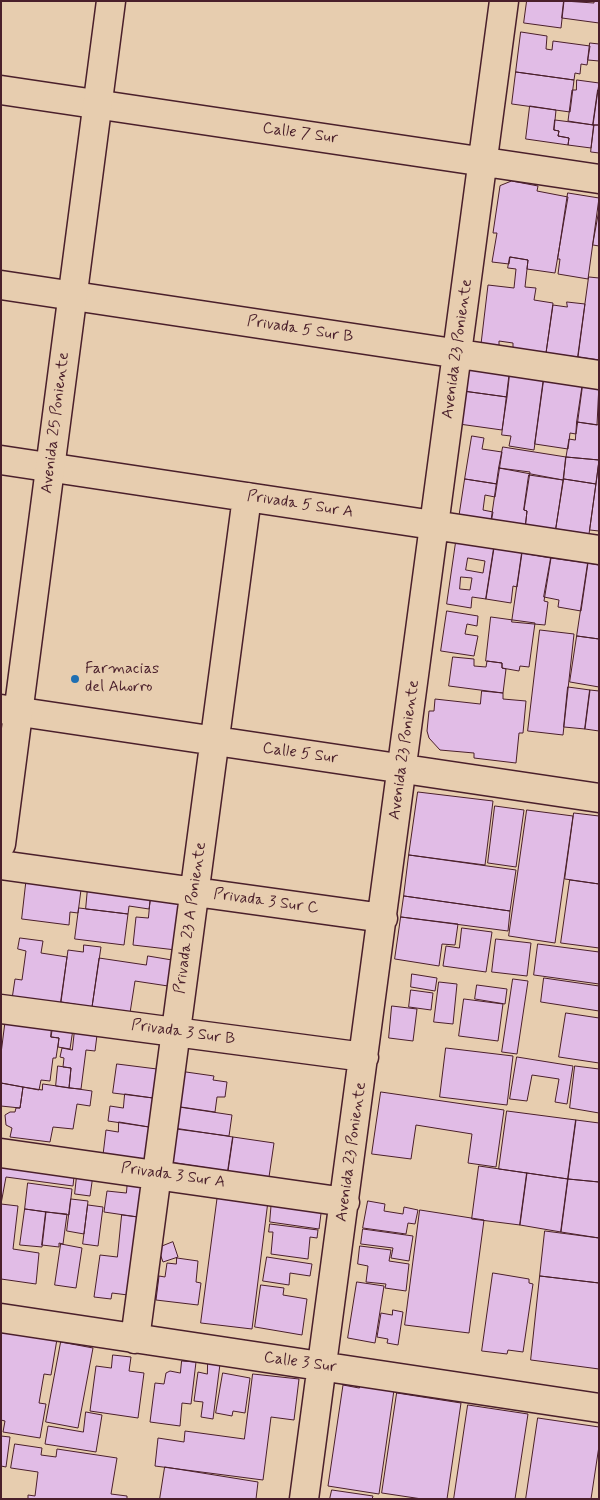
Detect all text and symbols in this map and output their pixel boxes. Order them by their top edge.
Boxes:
street label: Calle 7 Sur [261,119,339,149]
street label: Avenida 23 Poniente [439,278,477,420]
street label: Privada 5 Sur B [246,312,354,348]
street label: Avenida 25 Poniente [38,351,74,495]
street label: Privada 5 Sur A [245,487,355,523]
place label: Farmacias del Ahorro [85,660,159,698]
marker: Farmacias del Ahorro [69,673,81,685]
street label: Avenida 23 Poniente [386,679,424,821]
street label: Calle 5 Sur [261,739,339,769]
street label: Privada 23 A Poniente [171,841,211,995]
street label: Privada 3 Sur C [212,885,320,919]
street label: Privada 3 Sur B [130,1016,236,1050]
street label: Avenida 23 Poniente [333,1081,371,1223]
street label: Privada 3 Sur A [120,1159,226,1193]
street label: Calle 3 Sur [262,1348,338,1378]

